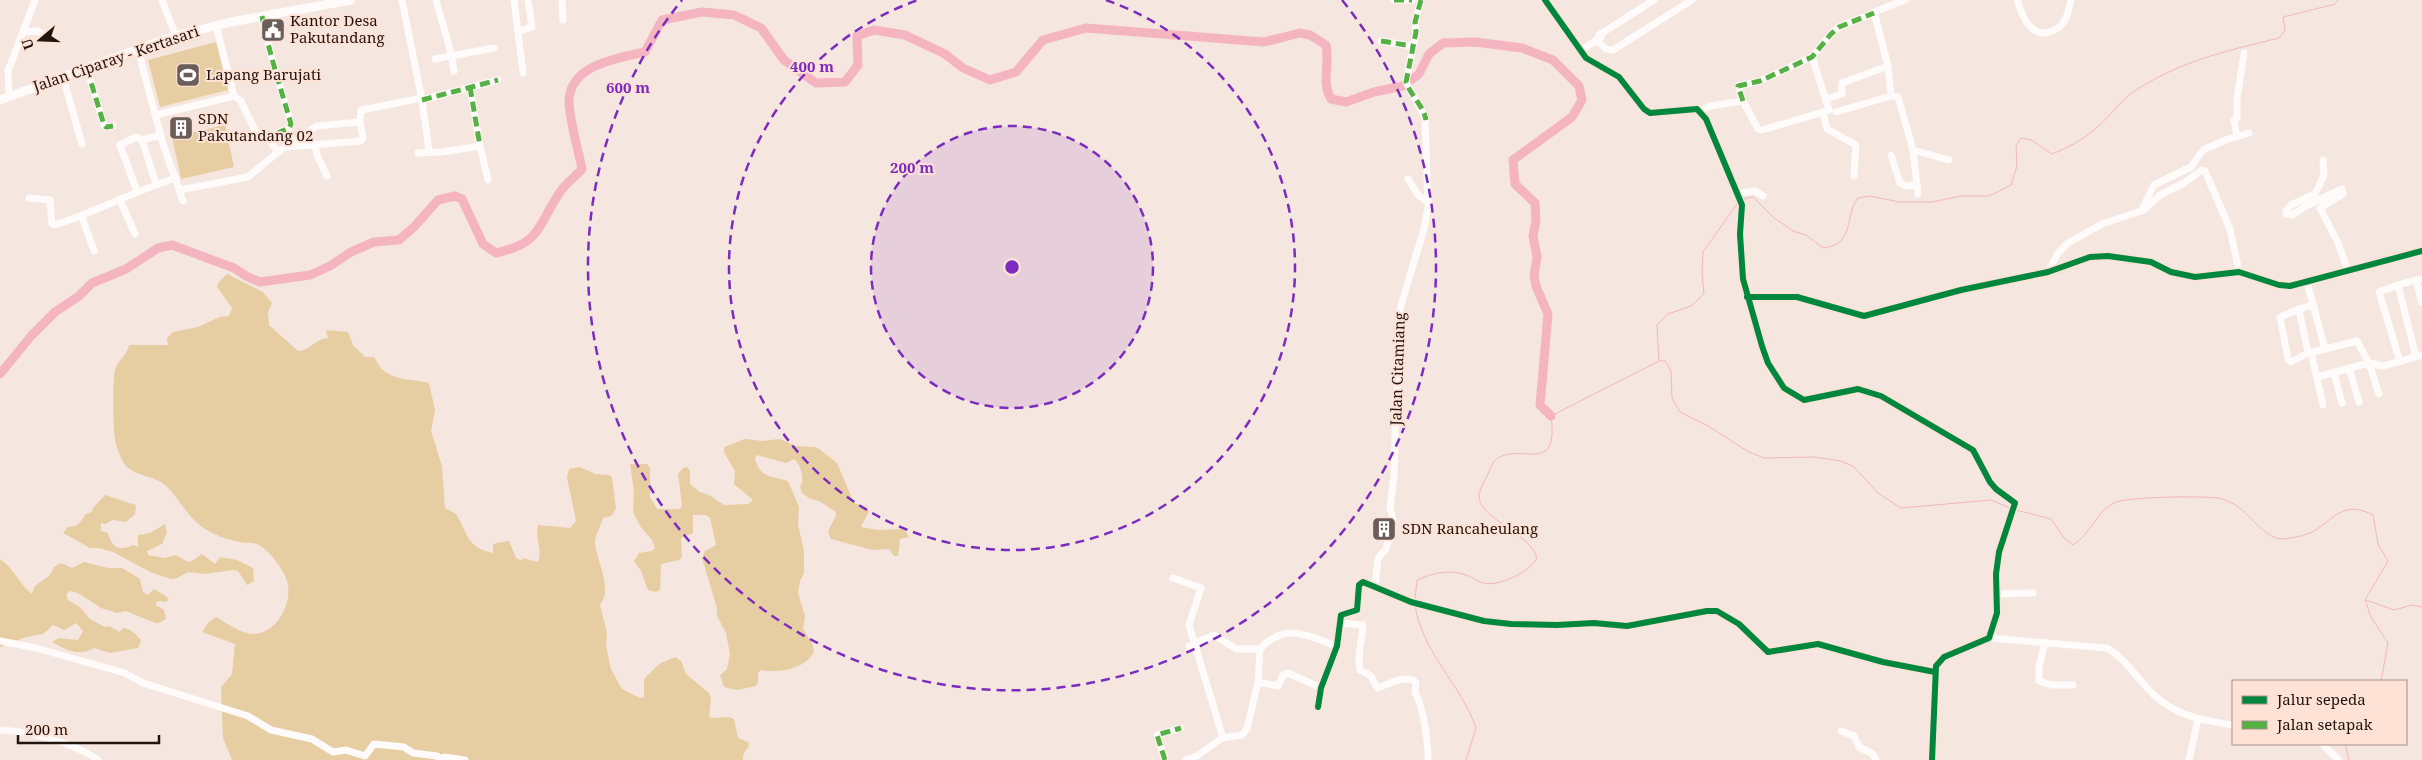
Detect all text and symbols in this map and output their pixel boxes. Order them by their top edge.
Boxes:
place label: Kantor Desa Pakutandang [290,10,385,47]
north arrow [15,15,65,65]
public building icon: Kantor Desa Pakutandang [260,17,286,43]
street label: Jalan Ciparay - Kertasari [29,20,201,96]
text: U [16,36,38,52]
text: 400 m [790,56,834,76]
sports icon: Lapang Barujati [175,62,201,88]
place label: Lapang Barujati [206,64,321,84]
text: 600 m [606,77,650,97]
place label: SDN Pakutandang 02 [198,108,313,145]
building icon: SDN Pakutandang 02 [168,115,194,141]
text: 200 m [890,157,934,177]
centre of rings [1003,258,1021,276]
street label: Jalan Citamiang [1385,312,1409,427]
building icon: SDN Rancaheulang [1371,516,1397,542]
place label: SDN Rancaheulang [1402,518,1538,538]
legend [2232,680,2407,745]
text: Jalur sepeda [2276,689,2366,709]
scale bar [18,712,159,744]
text: Jalan setapak [2276,714,2373,734]
text: 200 m [25,719,68,739]

